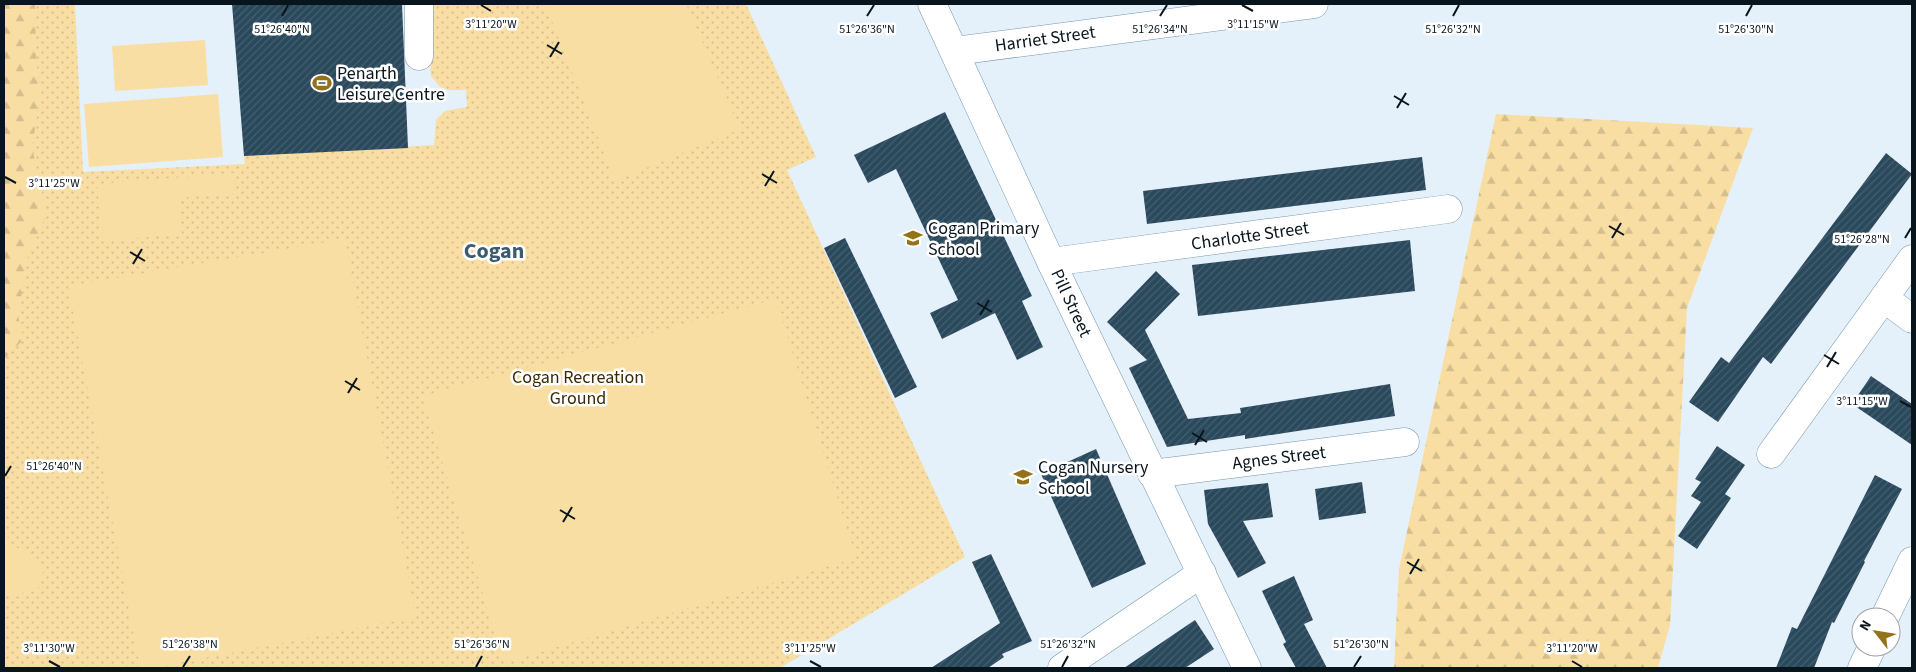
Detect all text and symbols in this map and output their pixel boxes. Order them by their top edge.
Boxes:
text: 3°11'20"W [465,16,517,33]
text: 3°11'15"W [1227,16,1279,33]
street label: Harriet Street [993,20,1097,58]
text: 51°26'40"N [254,21,310,38]
text: 51°26'36"N [839,21,895,38]
text: 51°26'34"N [1132,21,1188,38]
text: 51°26'32"N [1425,21,1481,38]
text: 51°26'30"N [1718,21,1774,38]
place label: Penarth Leisure Centre [337,61,445,107]
sports icon: Penarth Leisure Centre [311,72,333,94]
text: 3°11'25"W [28,175,80,192]
street label: Charlotte Street [1190,215,1310,257]
place label: Cogan Primary School [928,216,1040,262]
school or university icon: Cogan Primary School [902,227,924,249]
text: 51°26'28"N [1834,231,1890,248]
district label: Cogan [464,235,524,267]
street label: Pill Street [1044,265,1098,341]
park label: Cogan Recreation Ground [512,365,644,411]
text: 3°11'15"W [1836,393,1888,410]
street label: Agnes Street [1231,440,1327,476]
place label: Cogan Nursery School [1038,455,1149,501]
text: 51°26'40"N [26,458,82,475]
school or university icon: Cogan Nursery School [1012,466,1034,488]
north arrow [1851,607,1901,657]
text: N [1855,617,1877,635]
text: 51°26'38"N [162,636,218,653]
text: 51°26'36"N [454,636,510,653]
text: 51°26'32"N [1040,636,1096,653]
text: 51°26'30"N [1333,636,1389,653]
text: 3°11'30"W [23,640,75,657]
text: 3°11'25"W [784,640,836,657]
text: 3°11'20"W [1546,640,1598,657]

